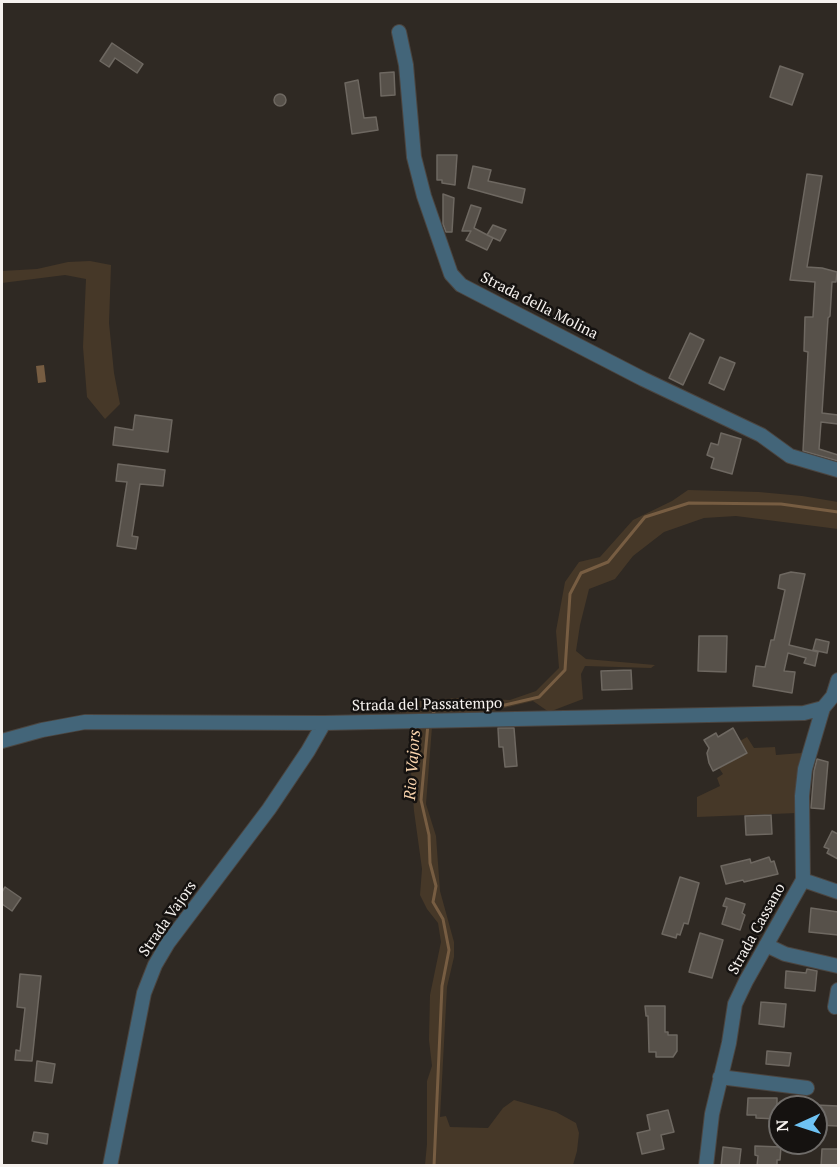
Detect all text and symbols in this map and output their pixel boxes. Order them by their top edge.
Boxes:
street label: Strada della Molina [477,269,601,343]
street label: Strada del Passatempo [352,695,502,715]
water label: Rio Vajors [401,729,425,801]
street label: Strada Vajors [135,878,201,960]
street label: Strada Cassano [725,880,789,978]
north arrow [768,1095,828,1155]
text: N [771,1119,793,1132]

